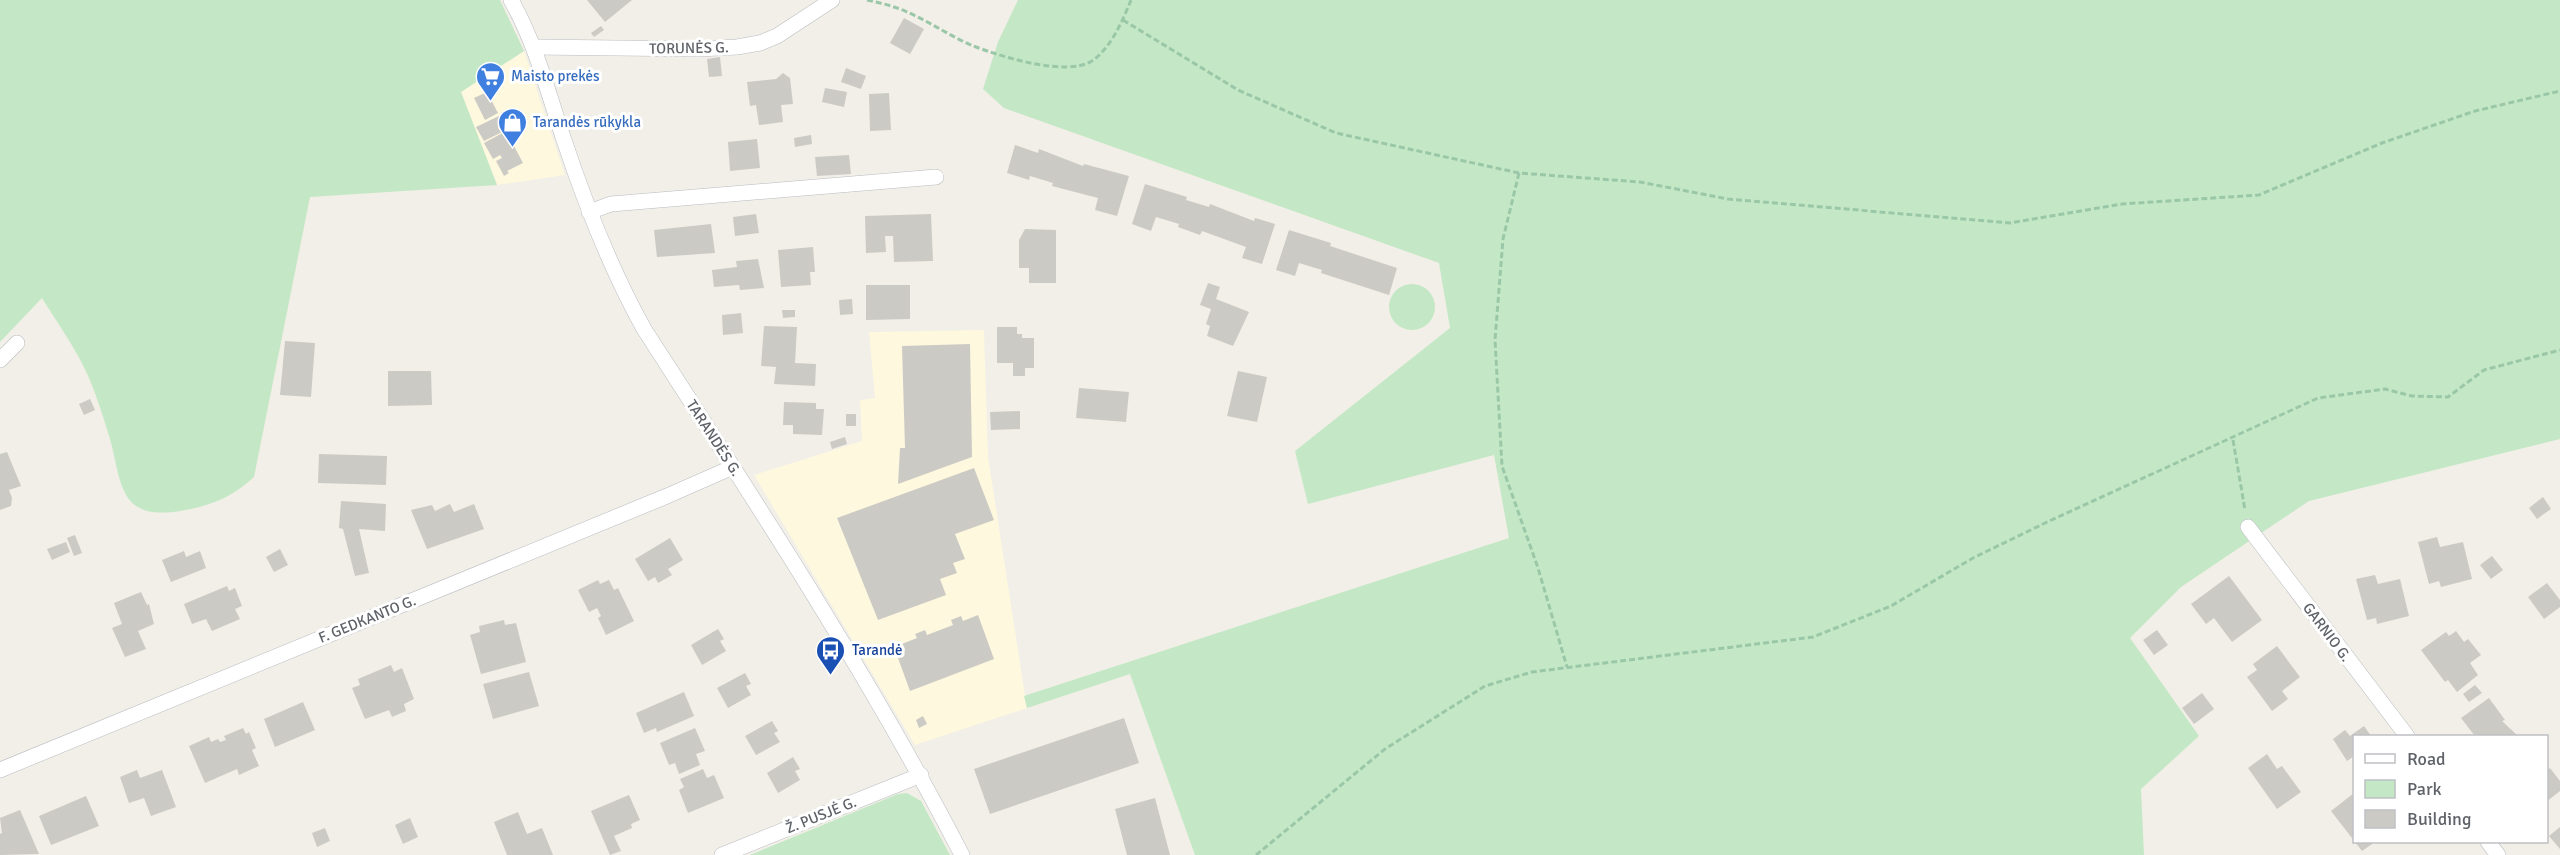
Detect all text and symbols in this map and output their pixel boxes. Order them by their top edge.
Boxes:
street label: TORUNĖS G. [649,38,729,58]
supermarket icon: Maisto prekės [474,60,506,102]
place label: Maisto prekės [511,67,600,85]
shop icon: Tarandės rūkykla [496,106,528,148]
place label: Tarandės rūkykla [533,113,641,131]
street label: TARANDĖS G. [683,396,745,480]
street label: F. GEDKANTO G. [316,591,418,647]
street label: GARNIO G. [2299,599,2355,665]
bus stop icon: Tarandė [815,634,847,676]
place label: Tarandė [852,641,903,659]
legend [2353,735,2548,843]
text: Road [2407,748,2446,770]
text: Park [2407,778,2442,800]
street label: Ž. PUSJĖ G. [783,793,859,837]
text: Building [2407,808,2471,830]

